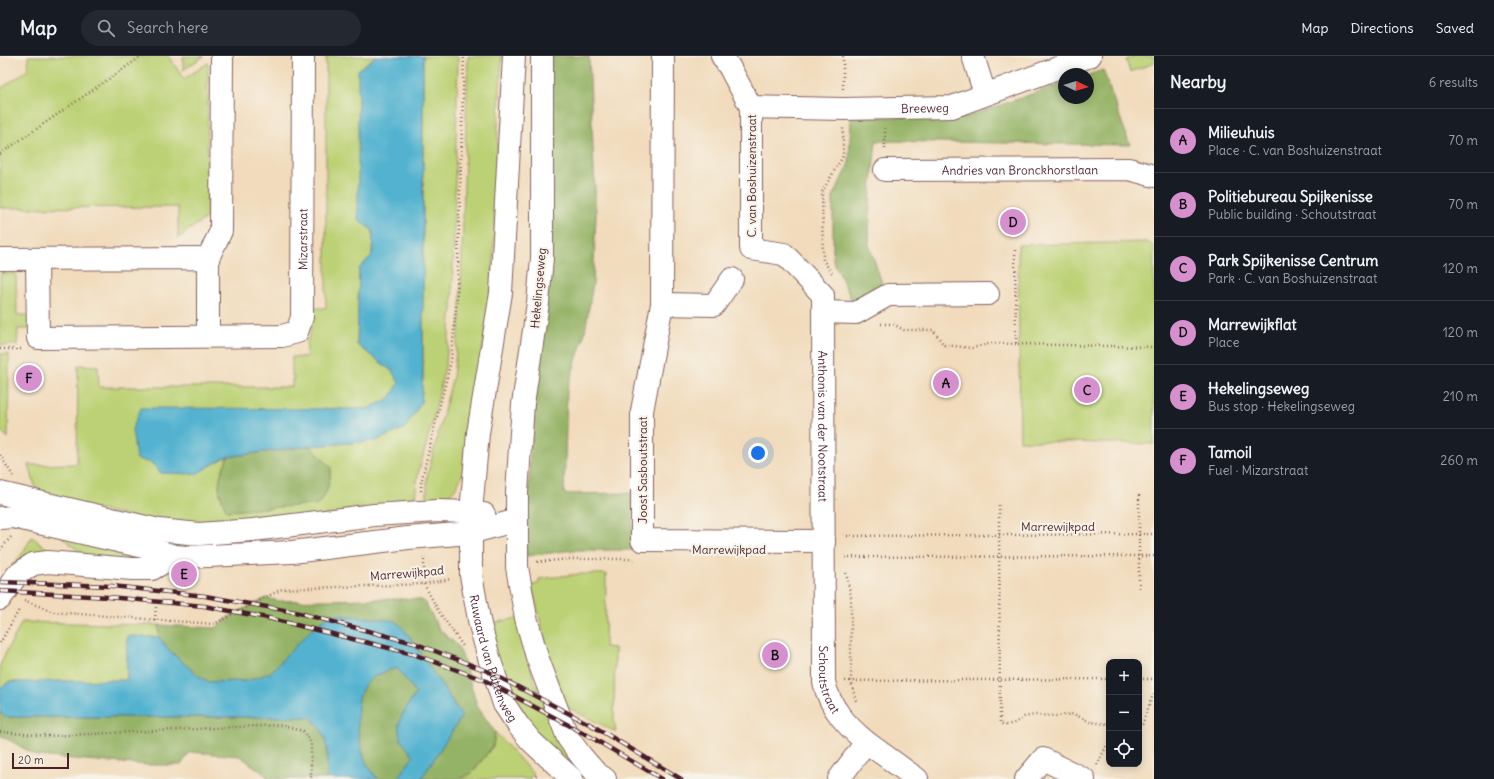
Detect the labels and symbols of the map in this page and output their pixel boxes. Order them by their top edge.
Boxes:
north arrow [1058,68,1094,104]
street label: Breeweg [901,100,949,115]
street label: C. van Boshuizenstraat [744,114,759,238]
street label: Andries van Bronckhorstlaan [942,162,1098,177]
pin: D [1000,207,1026,237]
street label: Mizarstraat [295,208,310,270]
street label: Hekelingseweg [527,247,549,329]
street label: Anthonis van der Nootstraat [816,350,831,502]
pin: F [16,363,42,393]
pin: A [933,368,959,398]
pin: C [1074,375,1100,405]
street label: Joost Sasboutstraat [635,416,650,524]
your location [748,443,768,463]
street label: Marrewijkpad [1021,519,1095,534]
street label: Marrewijkpad [692,542,766,557]
pin: E [171,559,197,589]
street label: Marrewijkpad [369,562,445,584]
street label: Ruwaard van Puttenweg [467,593,521,724]
pin: B [762,640,788,670]
street label: Schoutstraat [816,645,844,716]
scale bar [12,751,69,770]

